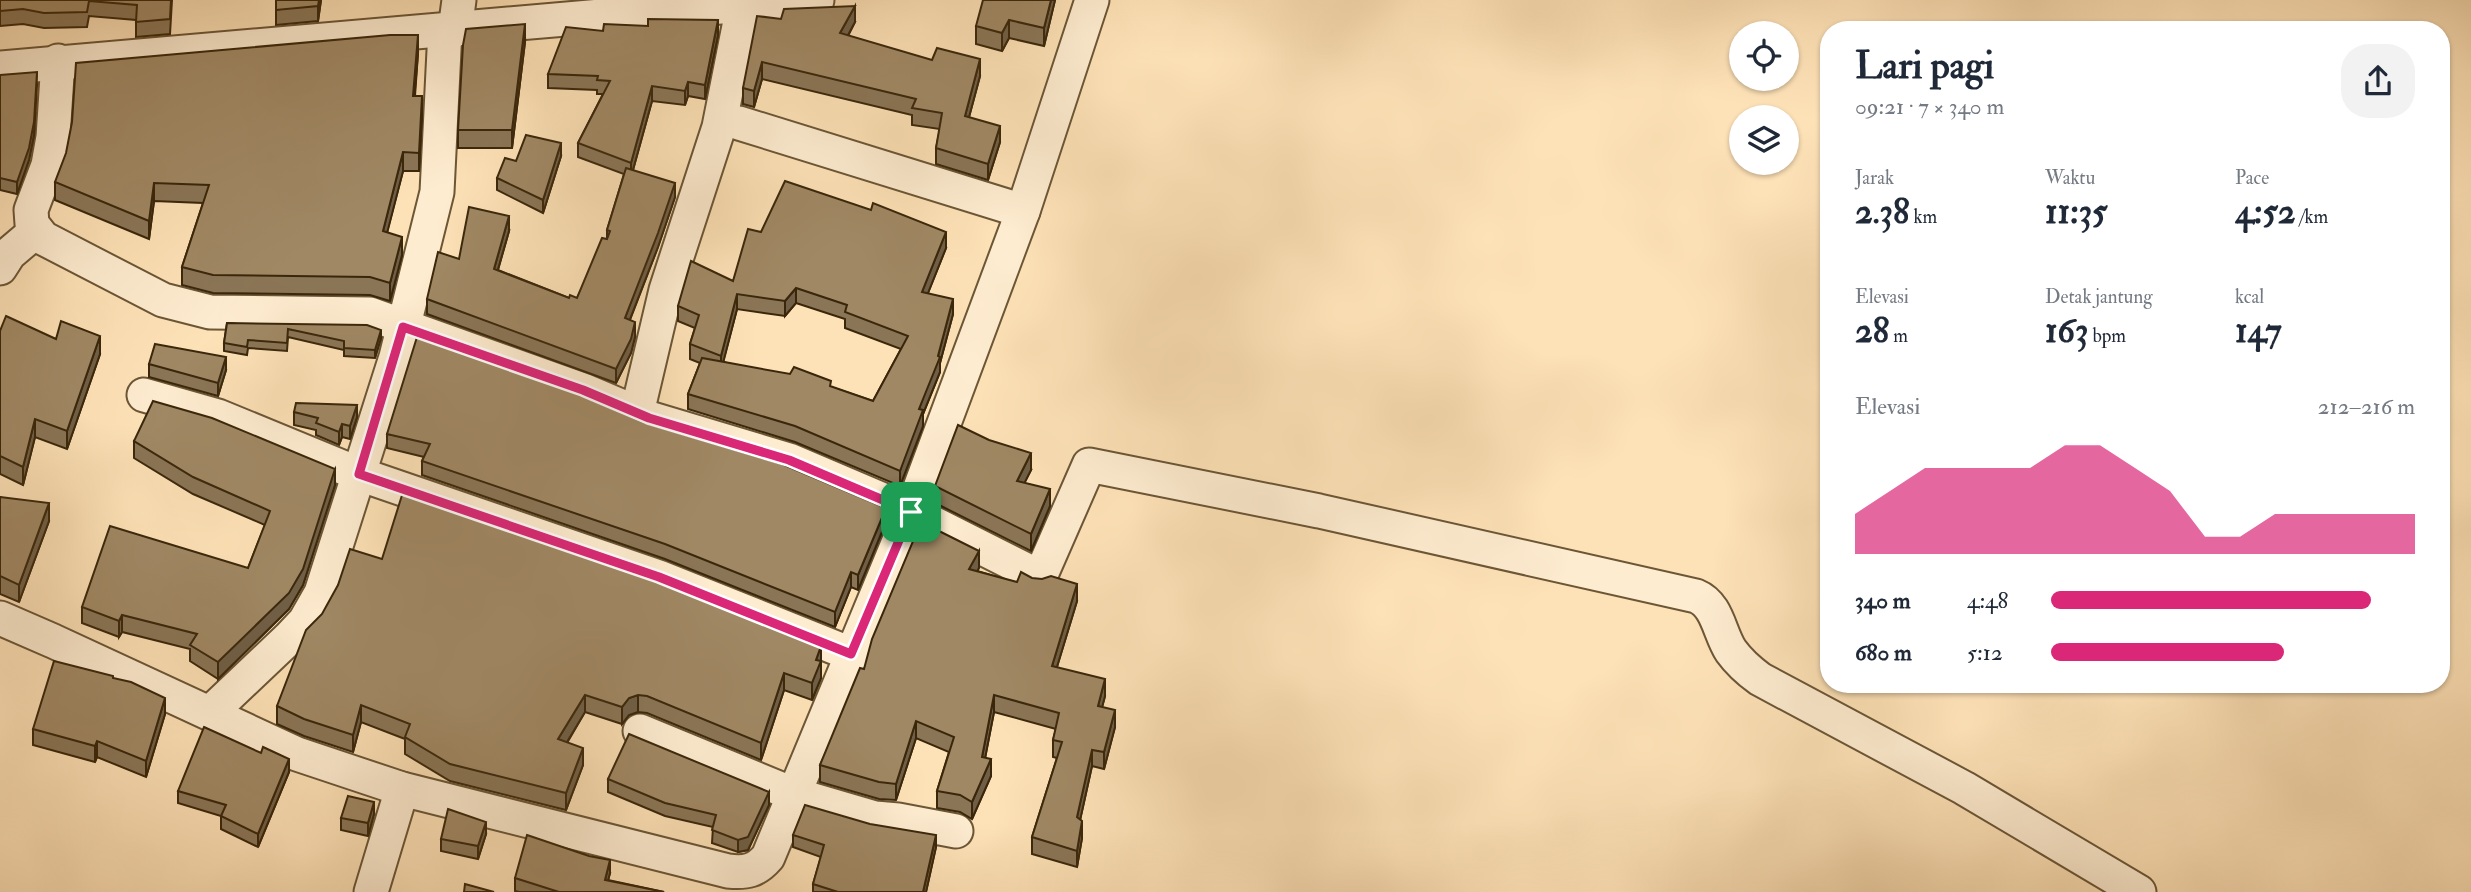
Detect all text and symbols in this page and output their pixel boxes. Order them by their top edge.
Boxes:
map controls [1729,21,1799,175]
button: locate [1729,21,1799,91]
text: Lari pagi [1855,42,1994,90]
button: share [2341,44,2415,118]
text: 09:21 · 7 × 340 m [1855,92,2004,121]
button: layers [1729,105,1799,175]
text: Jarak [1855,166,1894,190]
text: Waktu [2045,166,2095,190]
text: Pace [2235,166,2269,190]
text: 2.38 [1855,190,1909,234]
text: 11:35 [2045,190,2107,234]
text: 4:52 [2235,190,2296,234]
text: km [1909,205,1937,229]
text: /km [2296,205,2328,229]
text: Elevasi [1855,285,1909,309]
text: Detak jantung [2045,285,2153,309]
text: kcal [2235,285,2264,309]
text: 28 [1855,309,1889,353]
text: 163 [2045,309,2088,353]
text: 147 [2235,309,2282,353]
text: m [1889,324,1908,348]
text: bpm [2088,324,2126,348]
text: Elevasi [1855,392,1920,421]
text: 212–216 m [2318,392,2415,421]
pin [881,482,941,542]
icon: arrive [892,493,930,531]
text: 340 m [1855,586,1911,615]
text: 4:48 [1967,586,2008,615]
text: 680 m [1855,638,1912,667]
text: 5:12 [1967,638,2003,667]

